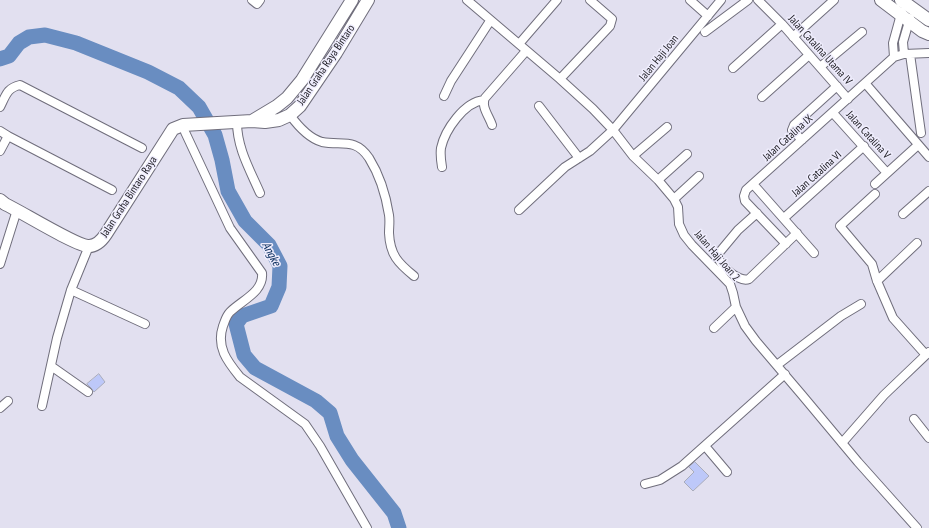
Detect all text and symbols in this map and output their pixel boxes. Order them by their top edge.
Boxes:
street label: Jalan Catalina Utama IV [785,12,855,88]
street label: Jalan Graha Raya Bintaro [294,22,358,108]
street label: Jalan Haji Joan [637,32,681,84]
street label: Jalan Catalina V [843,108,893,162]
street label: Jalan Catalina IX [760,112,816,164]
street label: Jalan Catalina VI [790,148,844,200]
street label: Jalan Graha Bintaro Raya [98,154,160,240]
street label: Jalan Haji Joan 2 [692,228,742,284]
water label: Angke [258,239,284,269]

